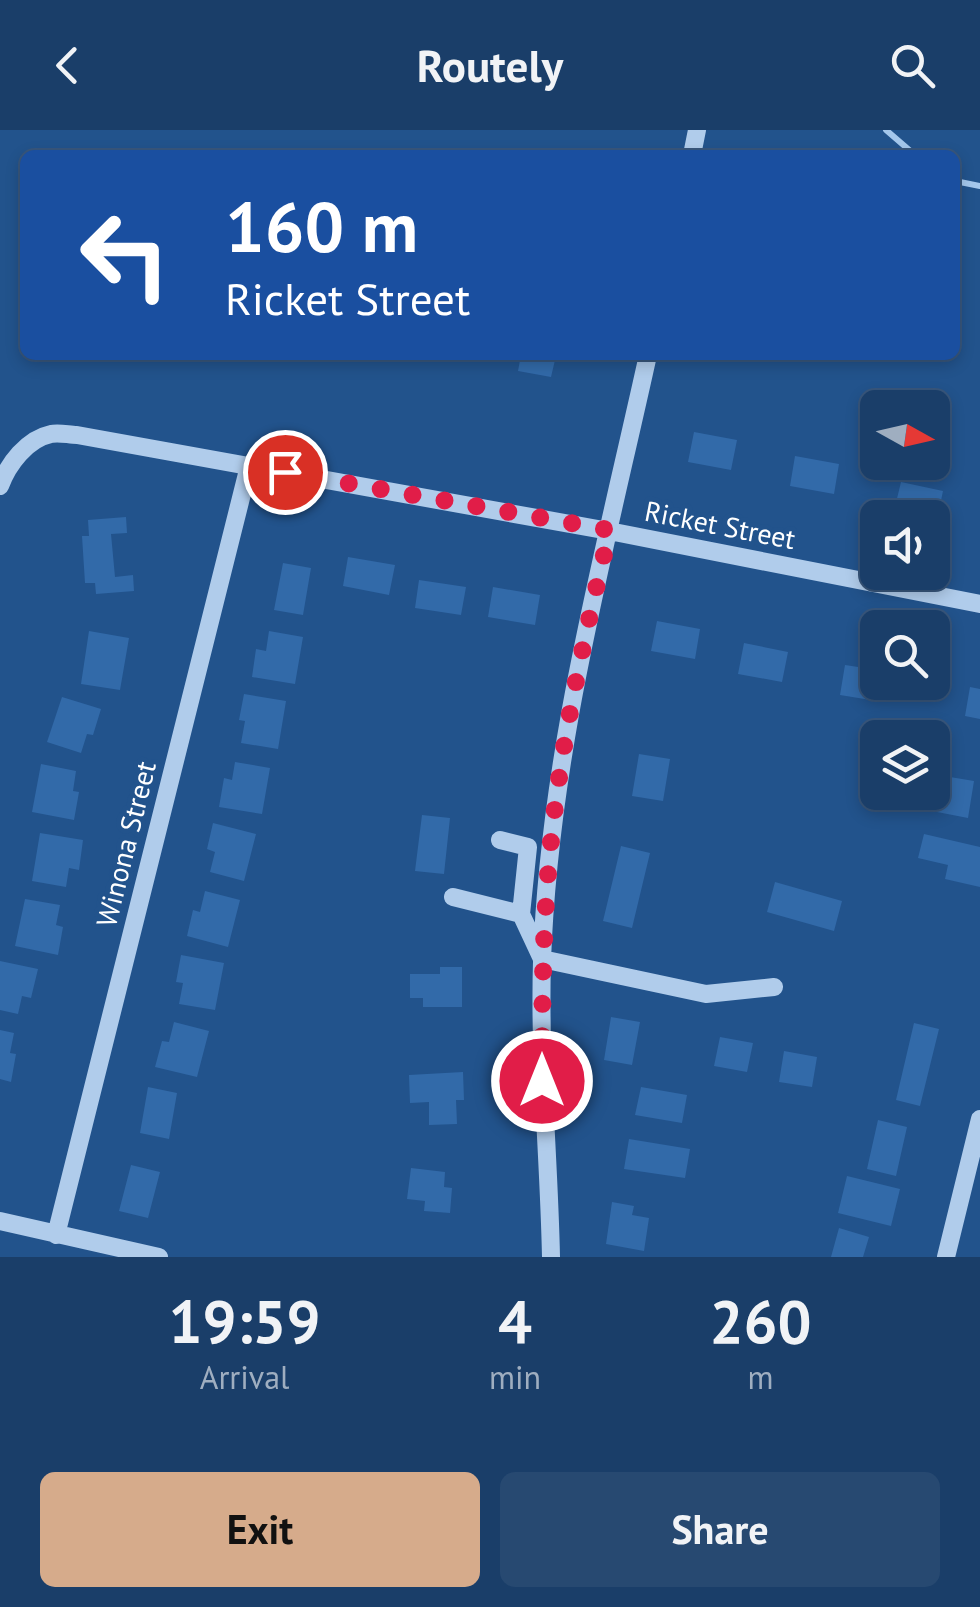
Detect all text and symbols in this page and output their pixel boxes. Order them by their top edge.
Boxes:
text: Routely [417,36,563,94]
icon: back [40,38,95,93]
icon: search [885,38,940,93]
text: 160 m [225,181,418,271]
icon: left [60,190,190,320]
text: Ricket Street [225,269,470,327]
north arrow [860,390,950,480]
map controls [860,390,950,810]
pin [243,430,328,515]
icon: arrive [258,445,313,500]
street label: Ricket Street [642,492,799,557]
button: sound [860,500,950,590]
button: search [860,610,950,700]
button: layers [860,720,950,810]
street label: Winona Street [87,757,164,930]
position arrow [490,1029,594,1133]
text: 19:59 [168,1282,321,1360]
text: 4 [498,1282,532,1360]
text: 260 [710,1282,812,1360]
text: Arrival [200,1356,289,1398]
text: min [489,1356,541,1398]
text: m [748,1356,774,1398]
button: Exit [40,1472,480,1587]
button: Share [500,1472,940,1587]

